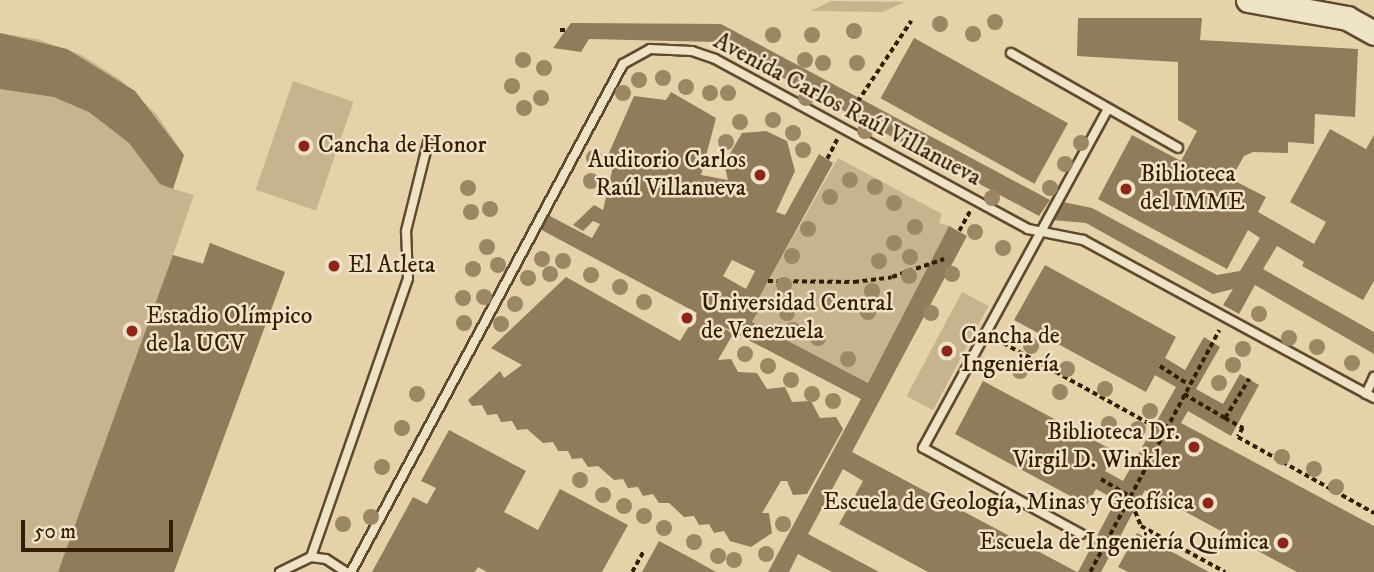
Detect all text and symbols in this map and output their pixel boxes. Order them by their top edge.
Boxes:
street label: Avenida Carlos Raúl Villanueva [708,27,986,193]
place label: Cancha de Honor [318,132,486,160]
marker: Cancha de Honor [296,138,312,154]
place label: Auditorio Carlos Raúl Villanueva [588,147,746,203]
place label: Biblioteca del IMME [1140,161,1245,217]
marker: Auditorio Carlos Raúl Villanueva [752,167,768,183]
marker: Biblioteca del IMME [1118,181,1134,197]
place label: El Atleta [348,252,435,280]
marker: El Atleta [326,258,342,274]
place label: Universidad Central de Venezuela [701,290,893,346]
place label: Estadio Olímpico de la UCV [146,303,312,359]
marker: Universidad Central de Venezuela [679,310,695,326]
marker: Estadio Olímpico de la UCV [124,323,140,339]
place label: Cancha de Ingeniería [961,323,1060,379]
marker: Cancha de Ingeniería [939,343,955,359]
place label: Biblioteca Dr. Virgil D. Winkler [1013,419,1180,475]
marker: Biblioteca Dr. Virgil D. Winkler [1186,439,1202,455]
place label: Escuela de Geología, Minas y Geofísica [823,489,1194,517]
marker: Escuela de Geología, Minas y Geofísica [1200,495,1216,511]
scale bar [24,505,177,550]
text: 50 m [34,519,76,545]
place label: Escuela de Ingeniería Química [979,529,1269,557]
marker: Escuela de Ingeniería Química [1275,535,1291,551]

